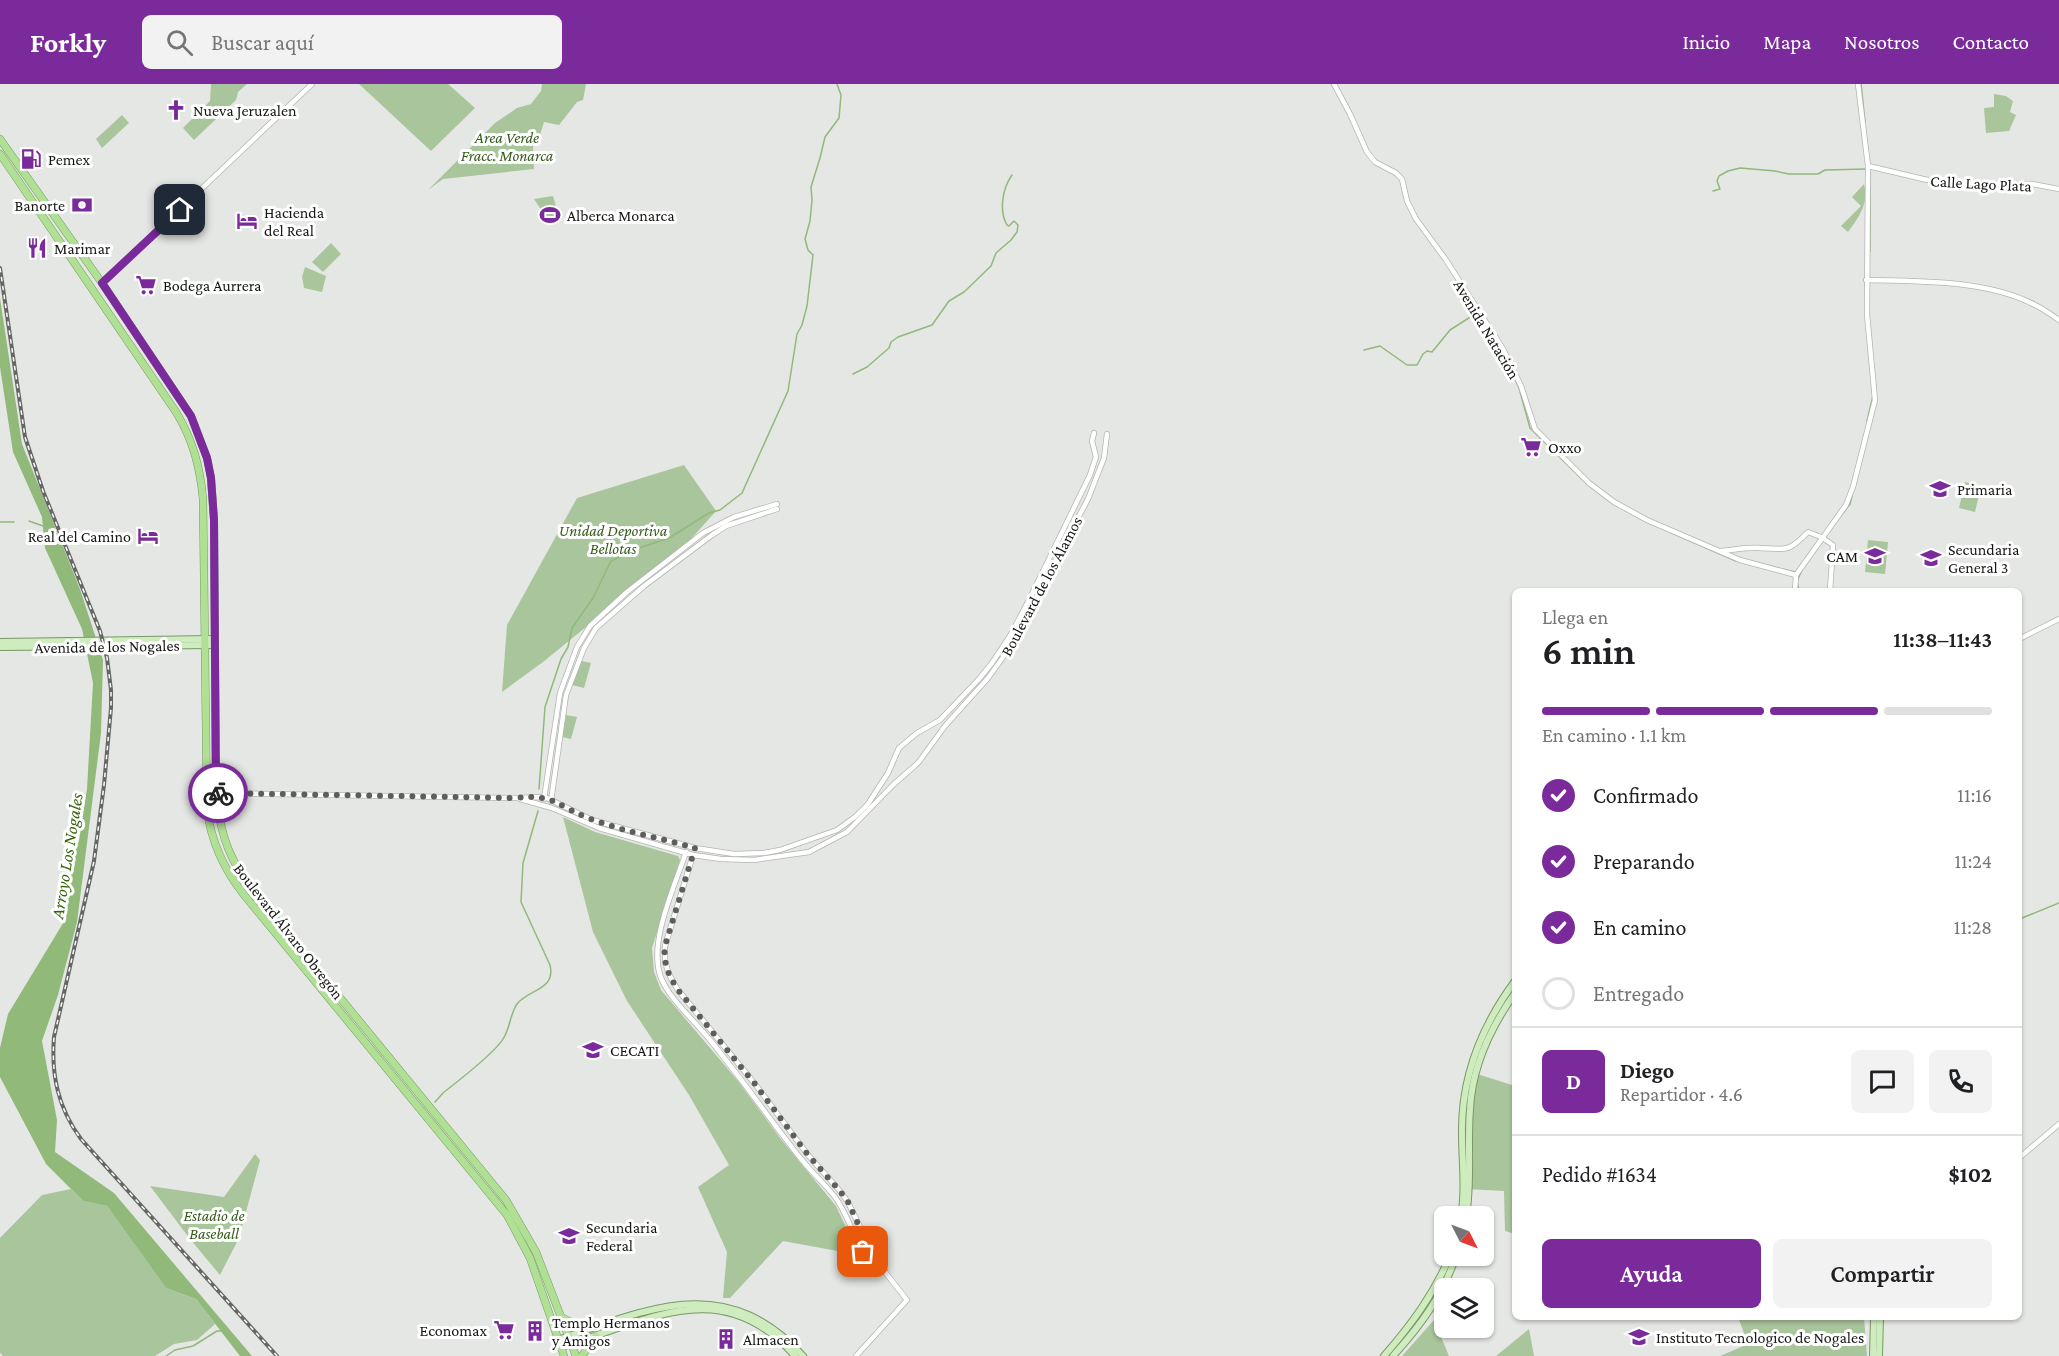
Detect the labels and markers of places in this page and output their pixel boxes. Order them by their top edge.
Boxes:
church icon: Nueva Jeruzalen [164,98,188,122]
place label: Nueva Jeruzalen [193,102,297,120]
fuel station icon: Pemex [19,147,43,171]
place label: Pemex [48,151,90,168]
pin [154,184,205,235]
bank icon: Banorte [70,193,94,217]
place label: Banorte [14,197,65,214]
sports icon: Alberca Monarca [538,203,562,227]
place label: Hacienda del Real [264,204,325,239]
place label: Alberca Monarca [567,207,675,224]
hotel icon: Hacienda del Real [235,209,259,233]
restaurant icon: Marimar [25,236,49,260]
place label: Marimar [54,240,111,257]
supermarket icon: Bodega Aurrera [134,273,158,297]
place label: Bodega Aurrera [163,277,262,295]
supermarket icon: Oxxo [1519,435,1543,459]
place label: Oxxo [1548,439,1581,456]
school or university icon: Primaria [1928,477,1952,501]
place label: Primaria [1957,481,2013,498]
hotel icon: Real del Camino [136,524,160,548]
place label: Real del Camino [28,528,131,545]
place label: Secundaria General 3 [1948,541,2020,576]
school or university icon: CAM [1863,544,1887,568]
school or university icon: Secundaria General 3 [1919,546,1943,570]
place label: CAM [1826,548,1858,565]
school or university icon: CECATI [581,1038,605,1062]
place label: CECATI [610,1042,660,1059]
place label: Secundaria Federal [586,1219,658,1254]
school or university icon: Secundaria Federal [557,1224,581,1248]
pin [837,1226,888,1277]
place label: Templo Hermanos y Amigos [551,1314,670,1350]
supermarket icon: Economax [492,1318,516,1342]
building icon: Templo Hermanos y Amigos [523,1319,547,1343]
place label: Economax [420,1322,487,1339]
school or university icon: Instituto Tecnologico de Nogales [1627,1325,1651,1349]
building icon: Almacen [714,1327,738,1351]
place label: Instituto Tecnologico de Nogales [1656,1329,1864,1347]
place label: Almacen [743,1331,799,1348]

